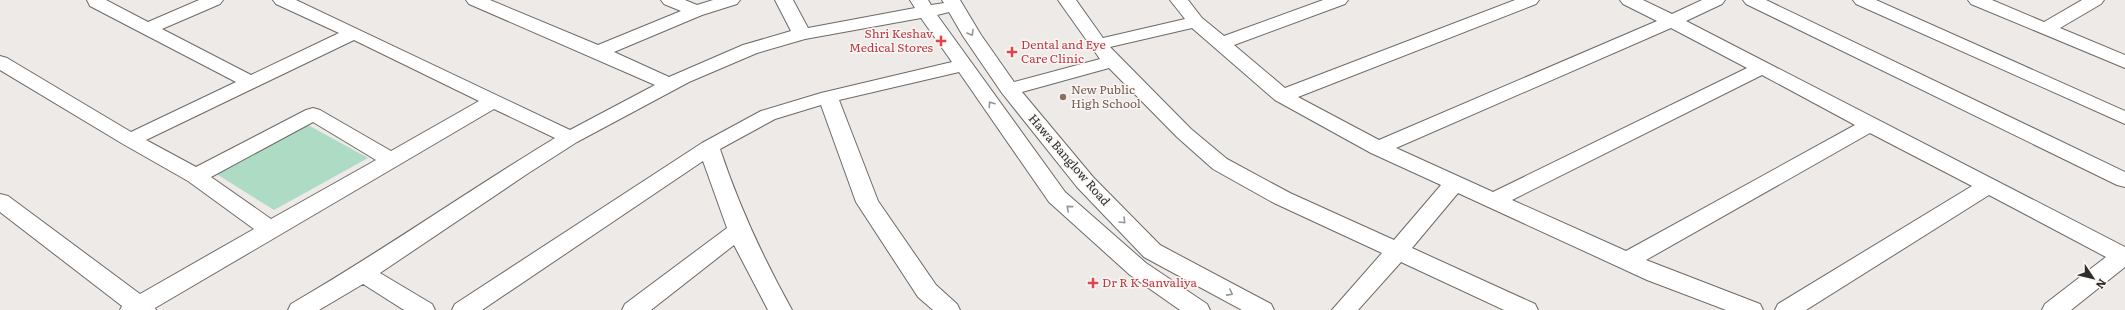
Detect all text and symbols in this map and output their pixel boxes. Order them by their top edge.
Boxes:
place label: Shri Keshav Medical Stores [849,24,934,56]
one-way arrow [967,29,974,36]
place label: Dental and Eye Care Clinic [1021,35,1106,67]
marker: Shri Keshav Medical Stores [936,36,946,46]
marker: Dental and Eye Care Clinic [1006,46,1018,58]
place label: New Public High School [1071,80,1141,112]
marker: New Public High School [1058,92,1068,102]
one-way arrow [989,102,996,109]
street label: Hawa Banglow Road [1025,109,1115,210]
one-way arrow [1067,205,1074,212]
one-way arrow [1118,216,1126,224]
north arrow [2073,258,2113,298]
place label: Dr R K Sanvaliya [1102,273,1197,291]
text: N [2093,276,2111,293]
marker: Dr R K Sanvaliya [1087,277,1099,289]
one-way arrow [1226,288,1233,295]

